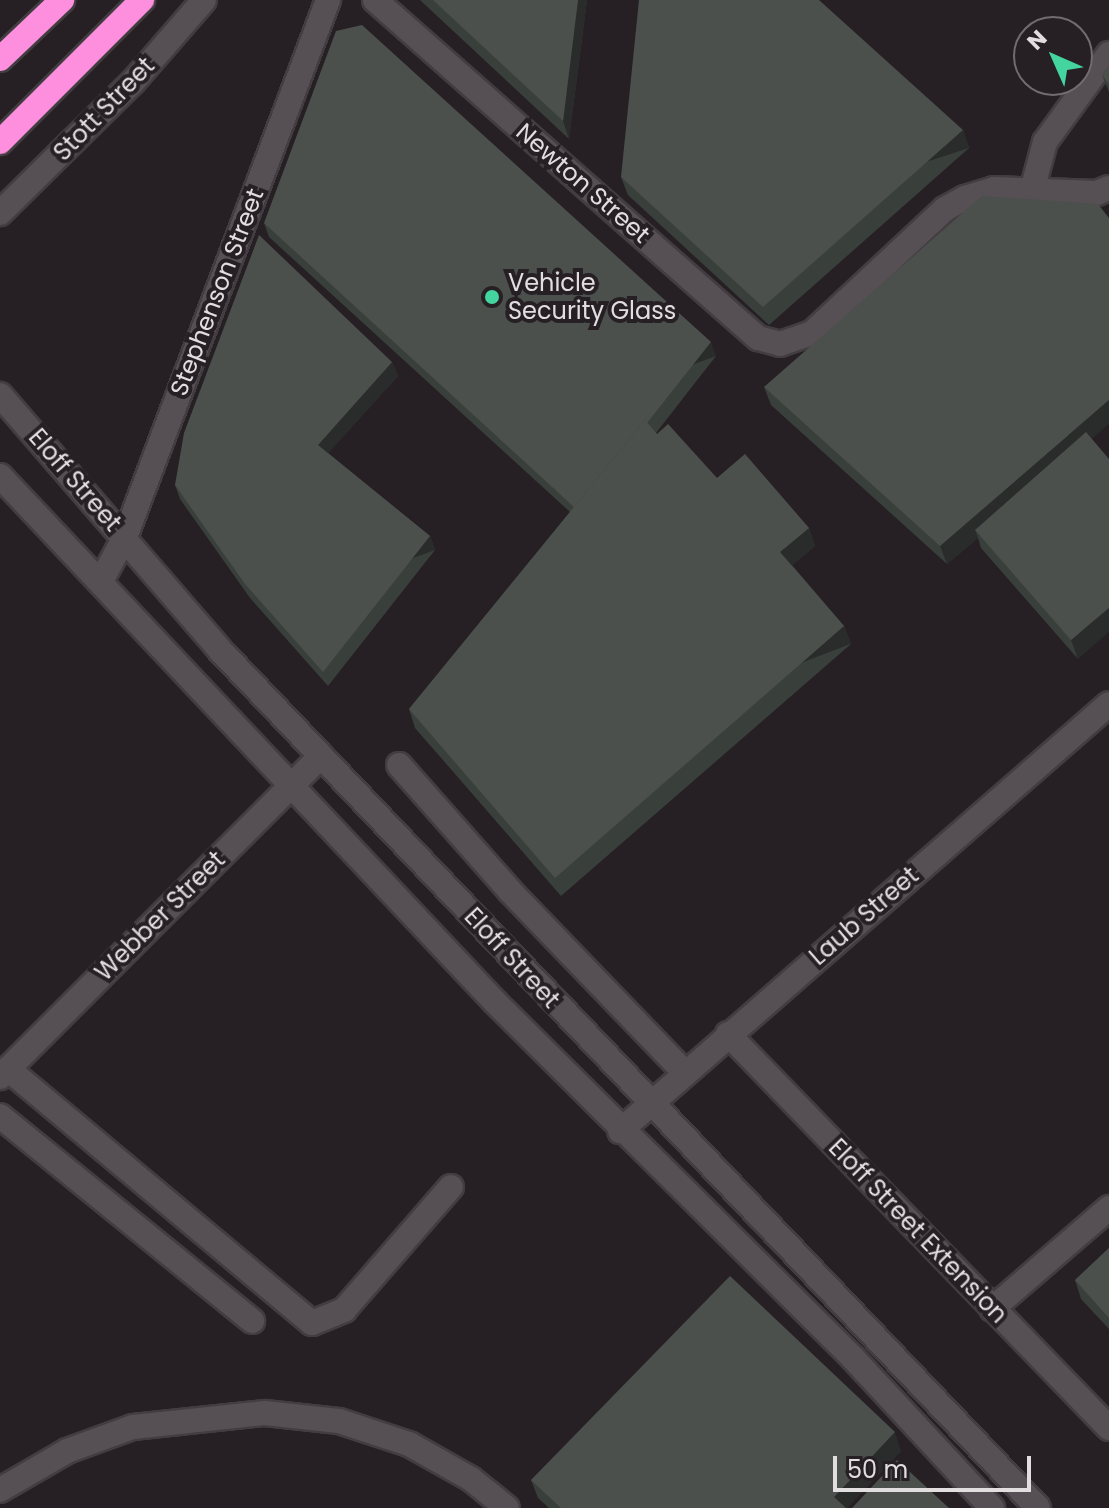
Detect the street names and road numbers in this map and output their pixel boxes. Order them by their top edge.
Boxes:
street label: Stott Street [48,51,160,167]
street label: Newton Street [510,117,656,249]
street label: Stephenson Street [164,184,270,400]
street label: Eloff Street [23,423,127,537]
street label: Webber Street [89,845,231,987]
street label: Laub Street [804,861,924,971]
street label: Eloff Street [458,902,566,1014]
street label: Eloff Street Extension [823,1133,1013,1329]

